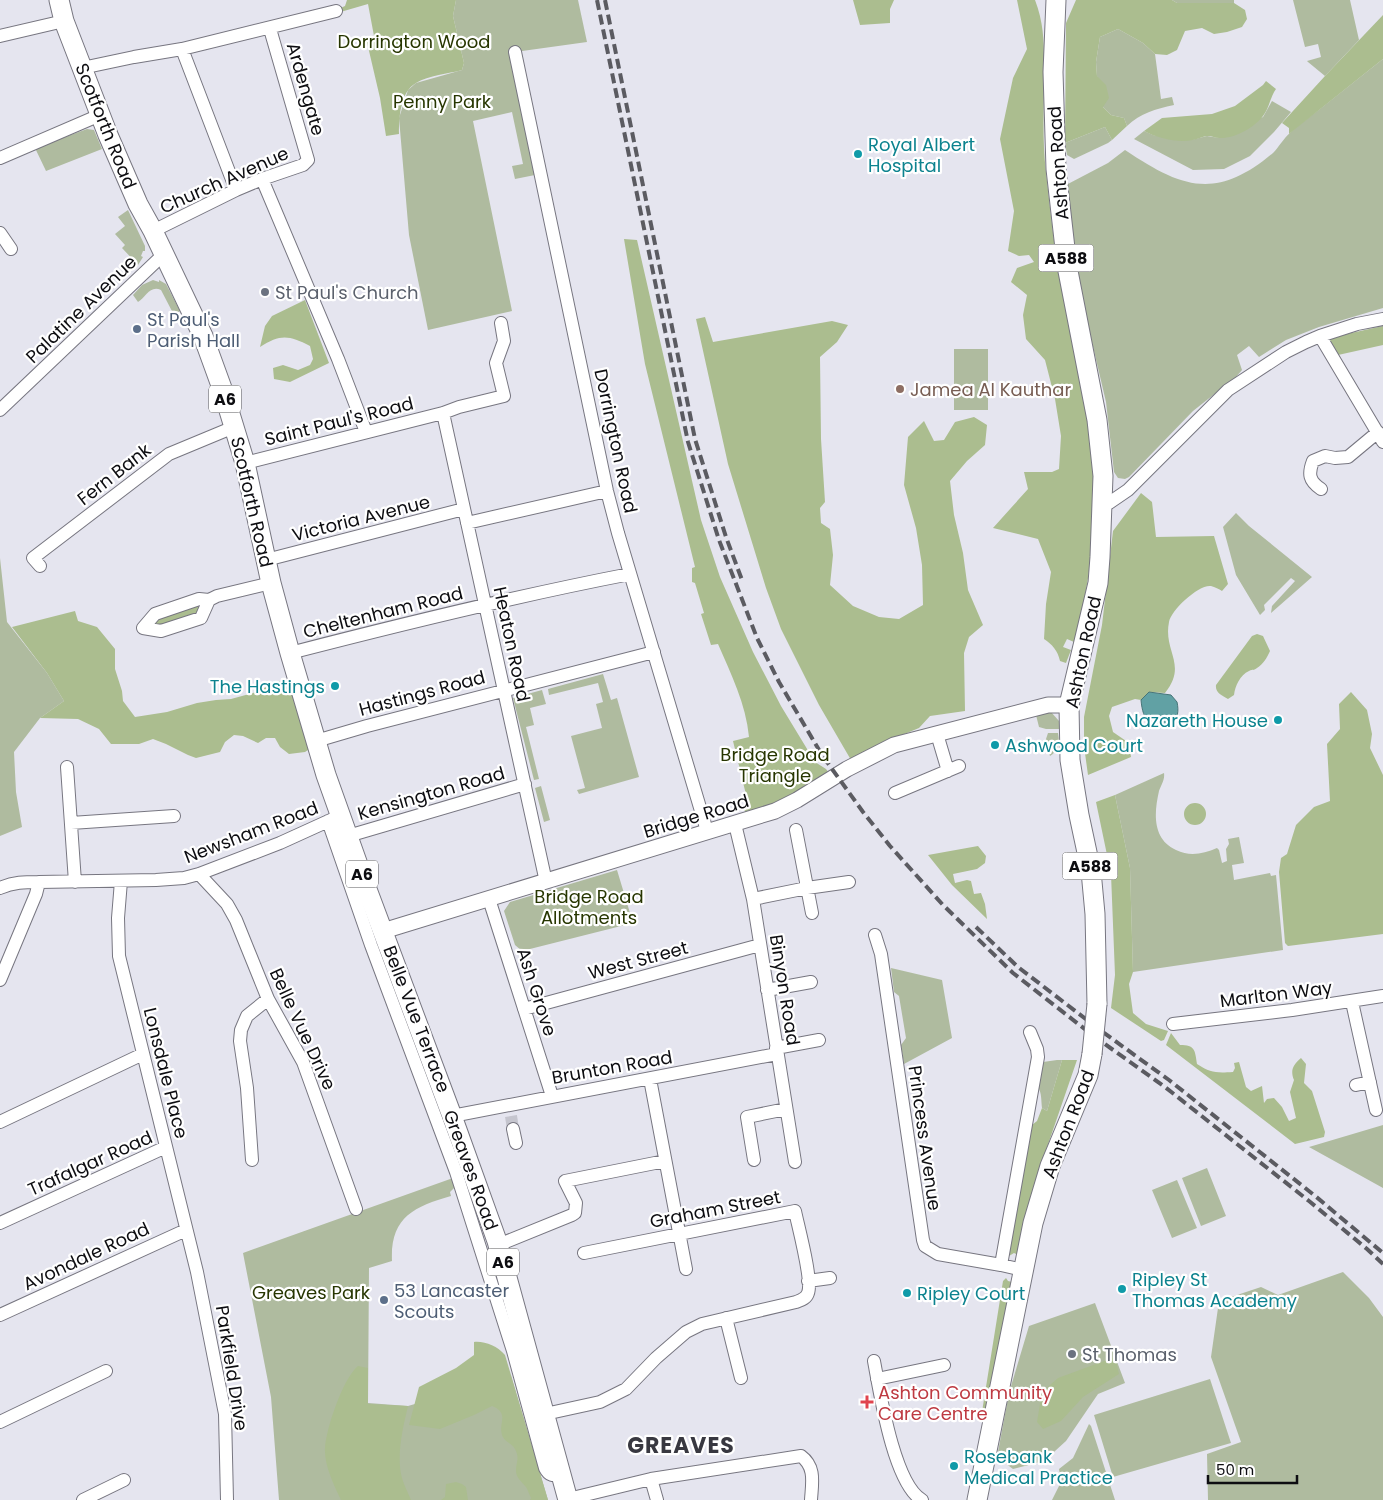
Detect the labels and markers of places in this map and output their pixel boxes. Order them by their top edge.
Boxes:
place label: Royal Albert Hospital [868,132,975,178]
marker: Royal Albert Hospital [852,148,864,160]
place label: St Paul's Church [275,280,419,305]
marker: St Paul's Church [259,286,271,298]
place label: St Paul's Parish Hall [147,307,240,353]
marker: St Paul's Parish Hall [131,323,143,335]
place label: Jamea Al Kauthar [910,377,1071,402]
marker: Jamea Al Kauthar [894,383,906,395]
place label: The Hastings [210,674,325,699]
marker: The Hastings [329,680,341,692]
place label: Nazareth House [1126,708,1268,733]
marker: Nazareth House [1272,714,1284,726]
place label: Ashwood Court [1005,733,1143,758]
marker: Ashwood Court [989,739,1001,751]
place label: Ripley St Thomas Academy [1132,1267,1297,1313]
place label: 53 Lancaster Scouts [394,1278,509,1324]
place label: Ripley Court [917,1281,1025,1306]
marker: Ripley St Thomas Academy [1116,1283,1128,1295]
marker: Ripley Court [901,1287,913,1299]
marker: 53 Lancaster Scouts [378,1294,390,1306]
place label: St Thomas [1082,1342,1177,1367]
marker: St Thomas [1066,1348,1078,1360]
place label: Ashton Community Care Centre [878,1380,1052,1426]
marker: Ashton Community Care Centre [860,1395,874,1409]
place label: Rosebank Medical Practice [964,1444,1113,1490]
marker: Rosebank Medical Practice [948,1460,960,1472]

